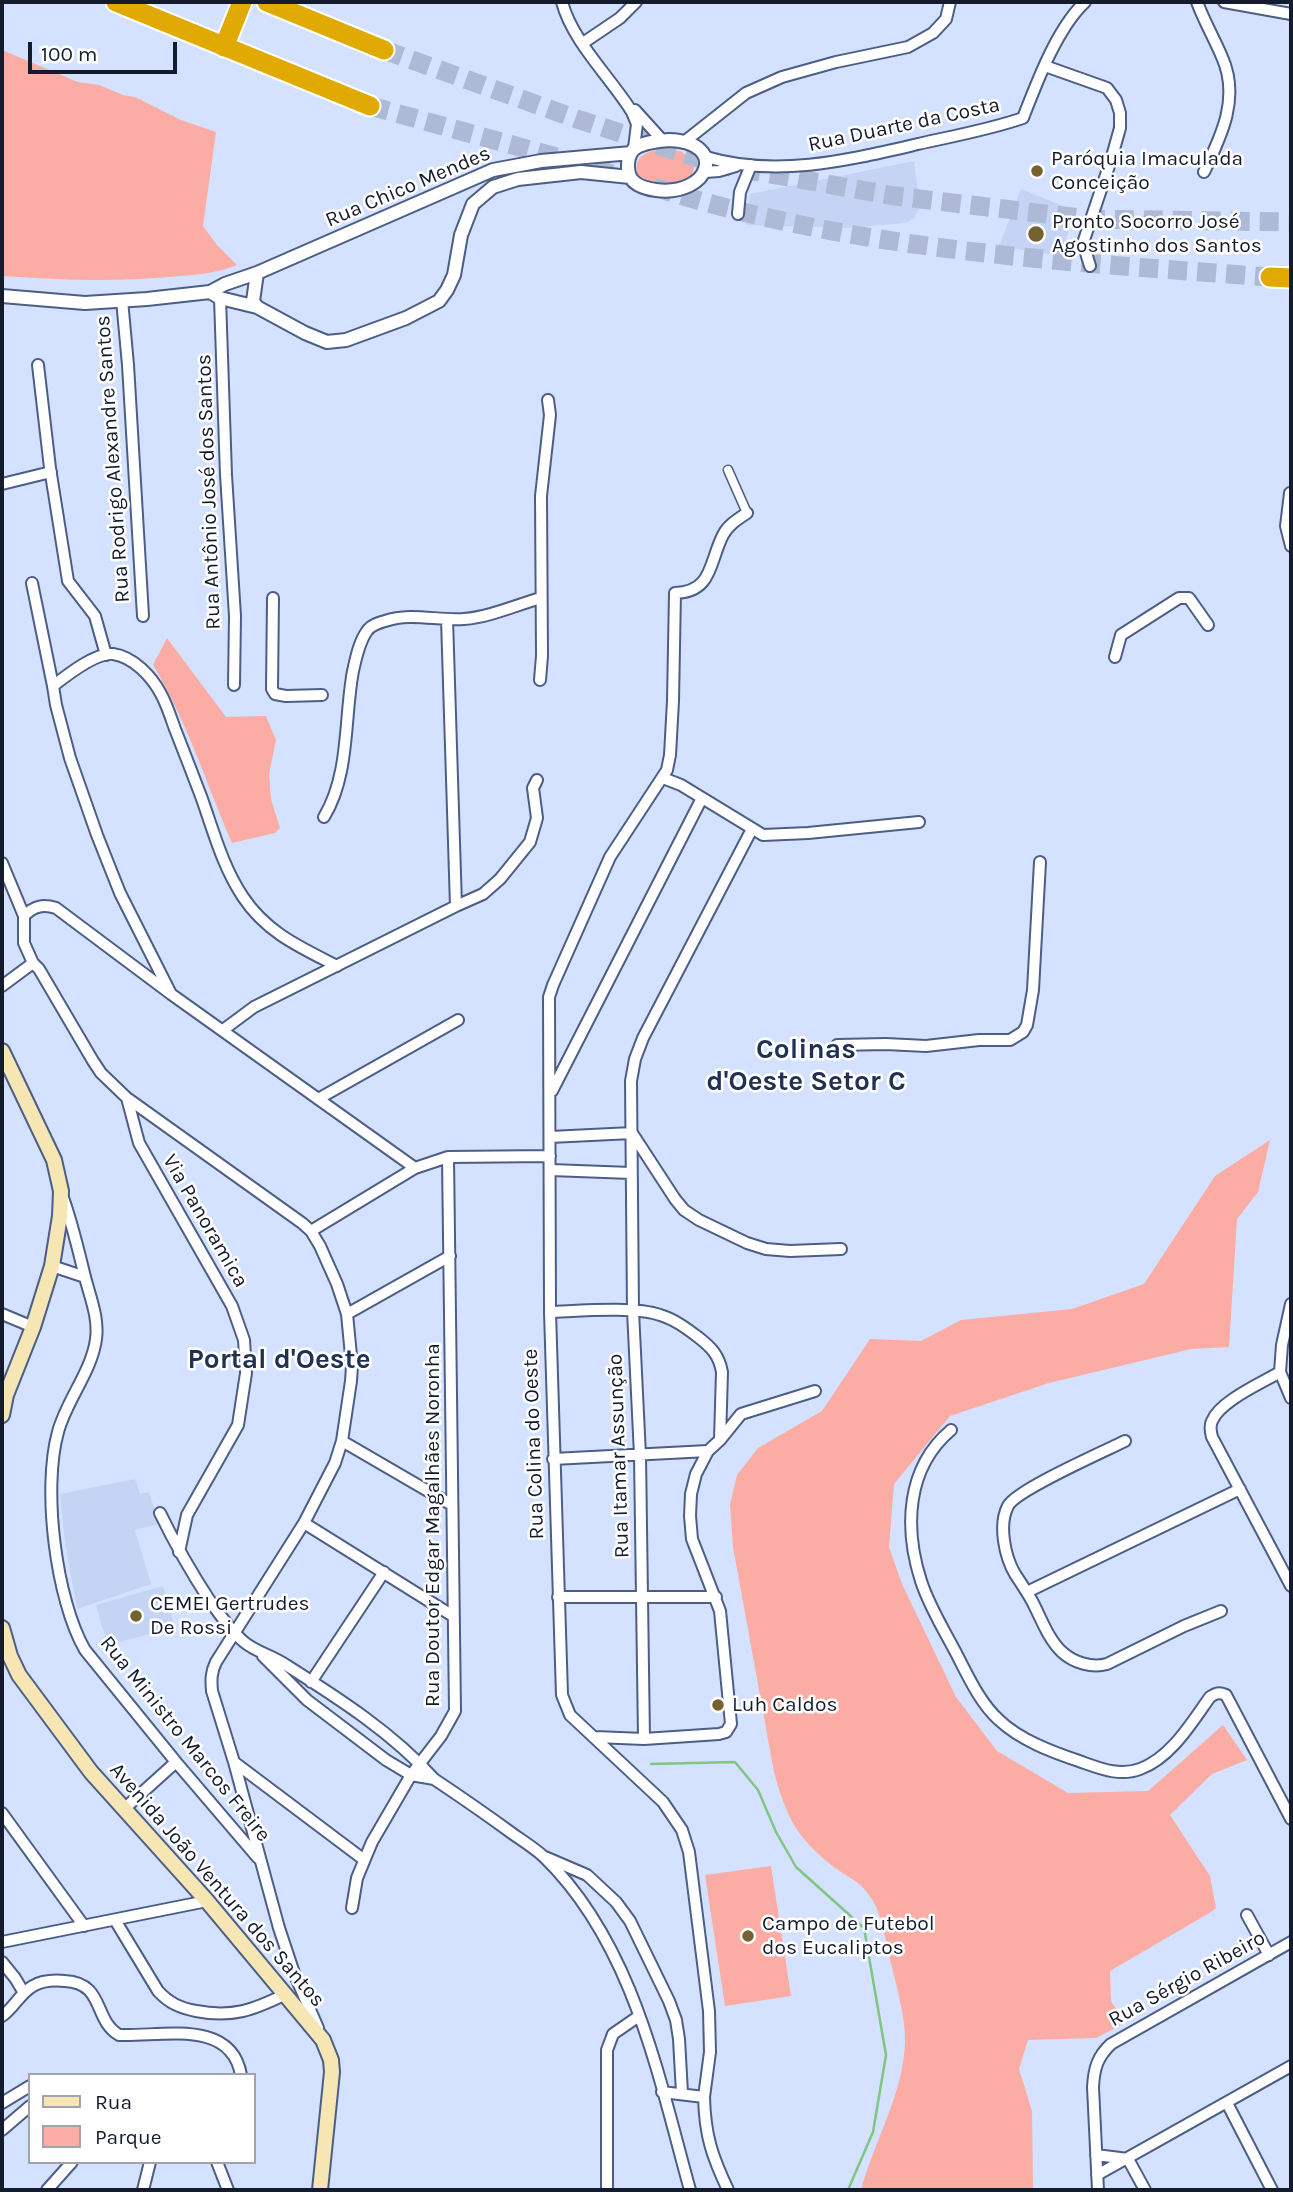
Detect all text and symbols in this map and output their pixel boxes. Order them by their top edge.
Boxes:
scale bar [32,28,180,72]
text: 100 m [41,42,98,66]
street label: Rua Duarte da Costa [806,92,1002,158]
street label: Rua Chico Mendes [322,141,494,233]
place label: Paróquia Imaculada Conceição [1051,146,1243,196]
marker: Paróquia Imaculada Conceição [1029,163,1045,179]
place label: Pronto Socorro José Agostinho dos Santos [1052,209,1262,259]
marker: Pronto Socorro José Agostinho dos Santos [1026,224,1046,244]
street label: Rua Rodrigo Alexandre Santos [90,315,136,603]
street label: Rua Antônio José dos Santos [192,354,226,630]
district label: Colinas d'Oeste Setor C [706,1033,906,1099]
street label: Via Panoramica [157,1150,253,1292]
district label: Portal d'Oeste [188,1343,370,1377]
street label: Rua Doutor Edgar Magalhães Noronha [420,1343,446,1707]
street label: Rua Colina do Oeste [518,1348,550,1540]
street label: Rua Itamar Assunção [603,1353,635,1559]
place label: CEMEI Gertrudes De Rossi [150,1591,309,1641]
marker: CEMEI Gertrudes De Rossi [128,1608,144,1624]
street label: Rua Ministro Marcos Freire [94,1631,276,1847]
place label: Luh Caldos [732,1692,837,1718]
marker: Luh Caldos [710,1697,726,1713]
street label: Avenida João Ventura dos Santos [104,1758,330,2012]
place label: Campo de Futebol dos Eucaliptos [762,1911,935,1961]
street label: Rua Sérgio Ribeiro [1104,1926,1270,2032]
marker: Campo de Futebol dos Eucaliptos [740,1928,756,1944]
legend [28,2073,256,2164]
text: Rua [95,2090,132,2114]
text: Parque [95,2125,162,2149]

